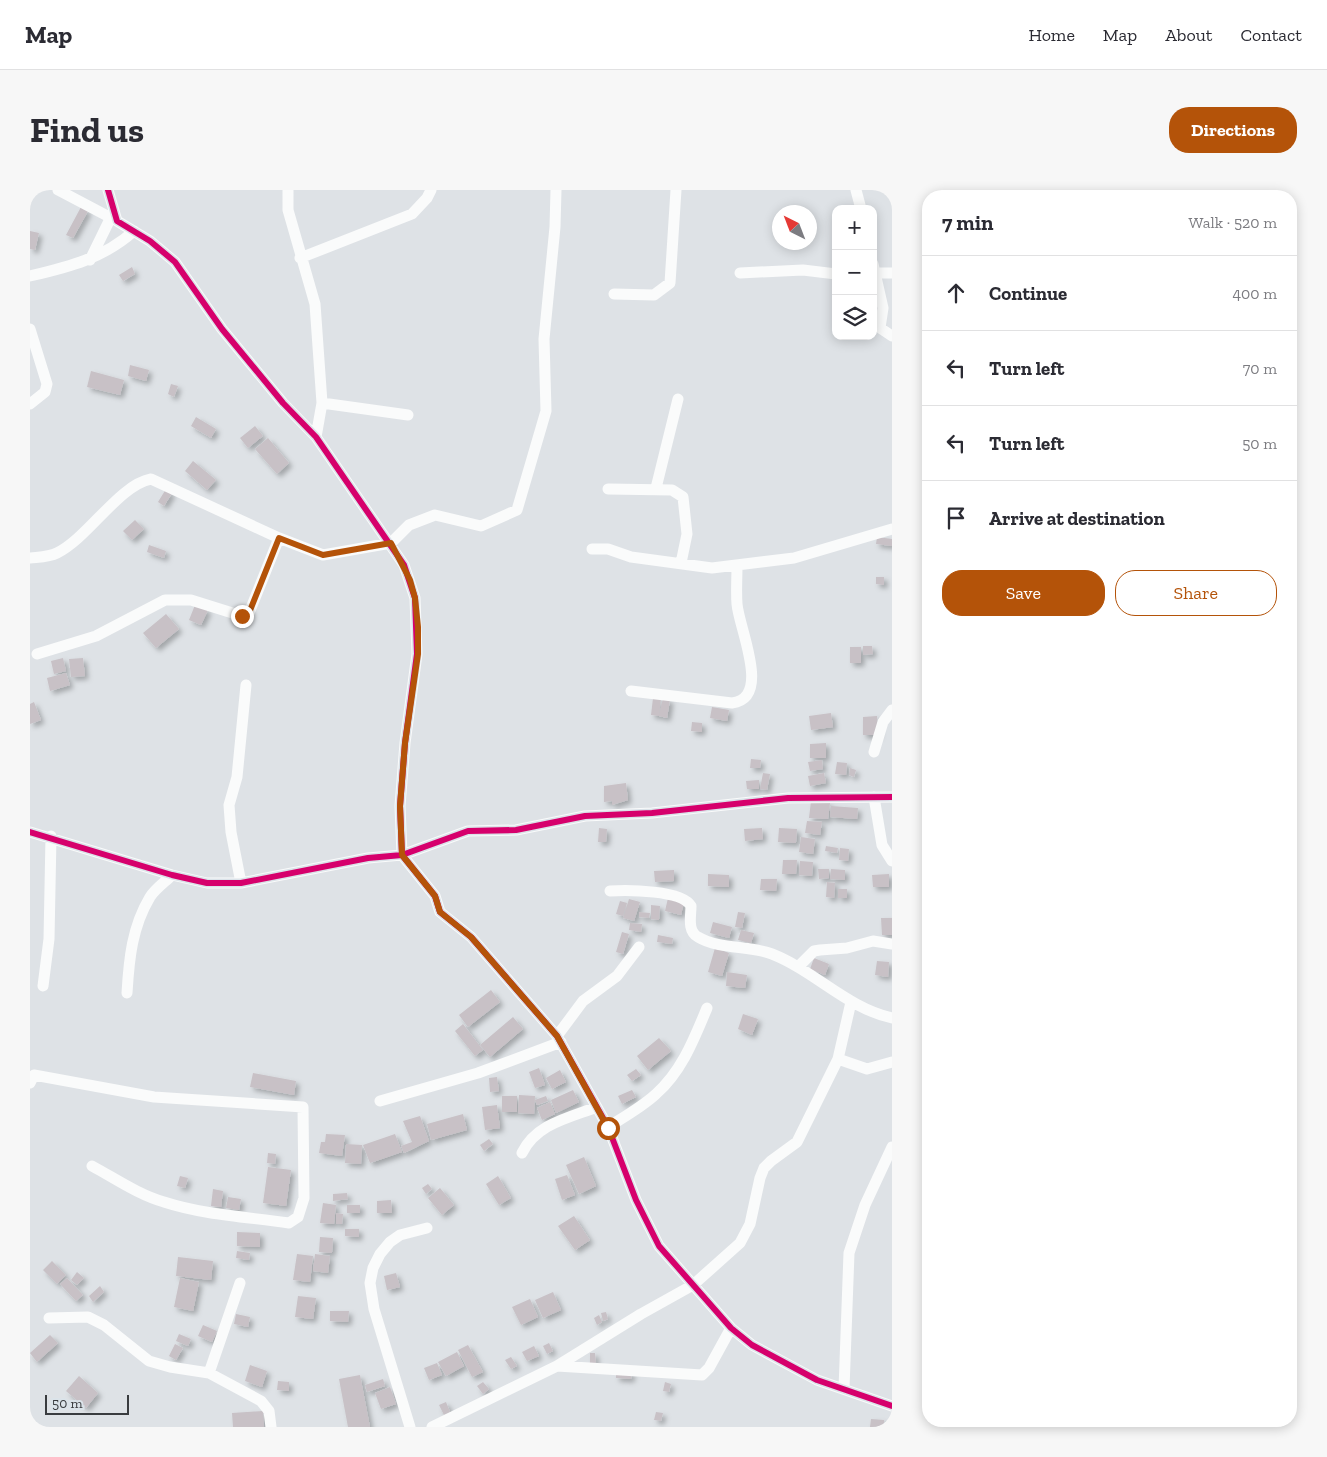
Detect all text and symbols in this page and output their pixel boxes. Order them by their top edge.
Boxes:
text: Map [25,20,72,49]
text: Home [1028,24,1075,46]
text: Map [1103,24,1137,46]
text: About [1165,24,1212,46]
text: Contact [1240,24,1302,46]
button: Directions [1169,107,1297,153]
text: Find us [30,109,144,151]
north arrow [772,205,817,250]
map controls [832,205,877,340]
button: + [832,205,877,250]
text: 7 min [942,210,993,235]
text: Walk · 520 m [1189,213,1277,232]
button: − [832,250,877,295]
icon: ahead [942,279,970,307]
text: Continue [989,282,1067,305]
text: 400 m [1233,284,1277,303]
button: layers [832,295,877,340]
icon: left [942,354,970,382]
text: Turn left [989,357,1064,380]
text: 70 m [1243,359,1277,378]
icon: left [942,429,970,457]
text: Turn left [989,432,1064,455]
text: 50 m [1242,434,1277,453]
icon: arrive [942,504,970,532]
text: Arrive at destination [989,507,1165,530]
button: Save [942,570,1105,616]
button: Share [1115,570,1277,616]
route end [231,605,254,628]
route start [597,1117,620,1140]
scale bar [45,1392,129,1415]
text: 50 m [52,1395,83,1412]

